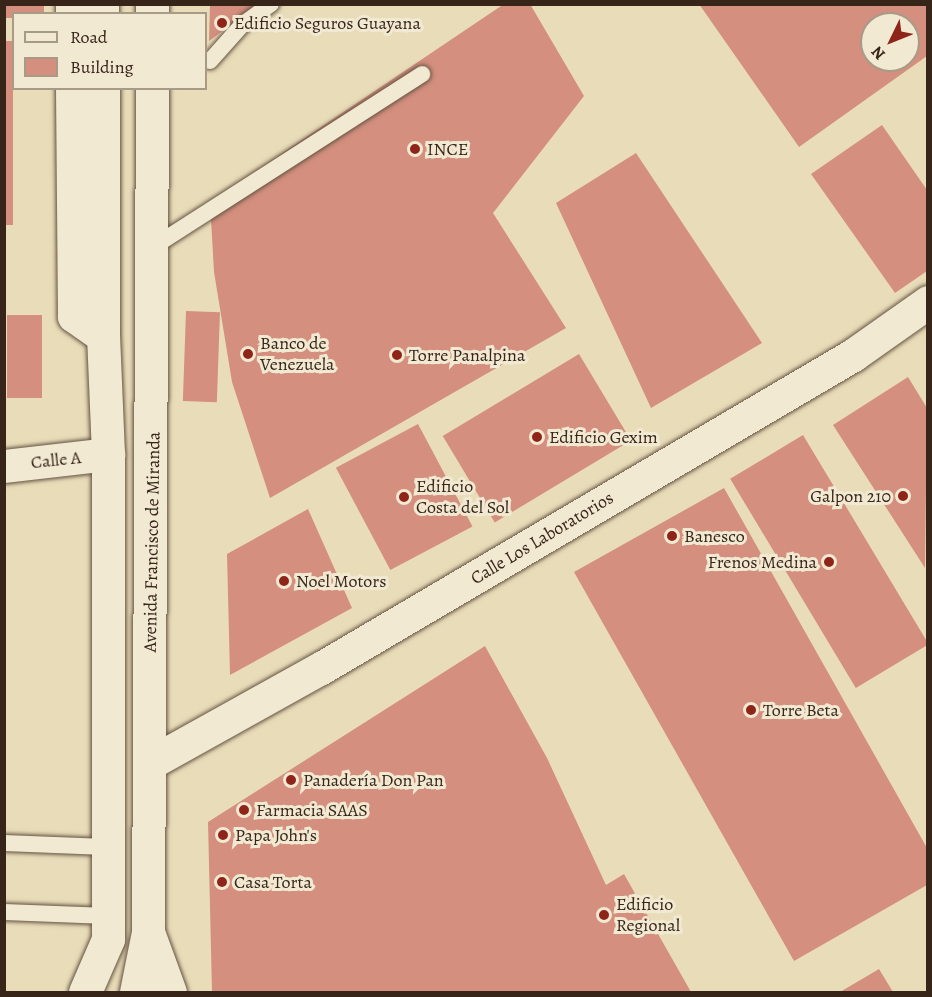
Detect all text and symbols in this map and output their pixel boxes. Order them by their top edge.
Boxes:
legend [12,12,207,90]
place label: Edificio Seguros Guayana [234,12,421,34]
north arrow [860,12,920,72]
marker: Edificio Seguros Guayana [215,16,229,30]
text: Road [70,25,107,49]
text: N [866,41,890,65]
text: Building [70,55,134,79]
place label: INCE [427,138,468,160]
marker: INCE [408,142,422,156]
place label: Banco de Venezuela [260,333,334,376]
place label: Torre Panalpina [409,344,525,366]
marker: Banco de Venezuela [241,347,255,361]
marker: Torre Panalpina [390,348,404,362]
place label: Edificio Gexim [549,426,658,448]
marker: Edificio Gexim [530,430,544,444]
street label: Avenida Francisco de Miranda [139,432,165,652]
street label: Calle A [30,447,82,473]
place label: Edificio Costa del Sol [416,476,509,518]
place label: Galpon 210 [810,485,891,507]
street label: Calle Los Laboratorios [467,487,617,589]
marker: Galpon 210 [896,489,910,503]
marker: Edificio Costa del Sol [397,490,411,504]
place label: Banesco [684,525,745,547]
marker: Banesco [665,529,679,543]
place label: Frenos Medina [708,551,817,573]
marker: Frenos Medina [822,555,836,569]
place label: Noel Motors [296,570,386,592]
marker: Noel Motors [277,574,291,588]
place label: Torre Beta [763,699,839,721]
marker: Torre Beta [744,703,758,717]
place label: Panadería Don Pan [303,769,444,791]
marker: Panadería Don Pan [284,773,298,787]
place label: Farmacia SAAS [256,799,368,821]
marker: Farmacia SAAS [237,803,251,817]
place label: Papa John's [235,824,317,846]
marker: Papa John's [216,828,230,842]
place label: Casa Torta [234,871,312,893]
marker: Casa Torta [215,875,229,889]
place label: Edificio Regional [616,894,680,936]
marker: Edificio Regional [597,908,611,922]

